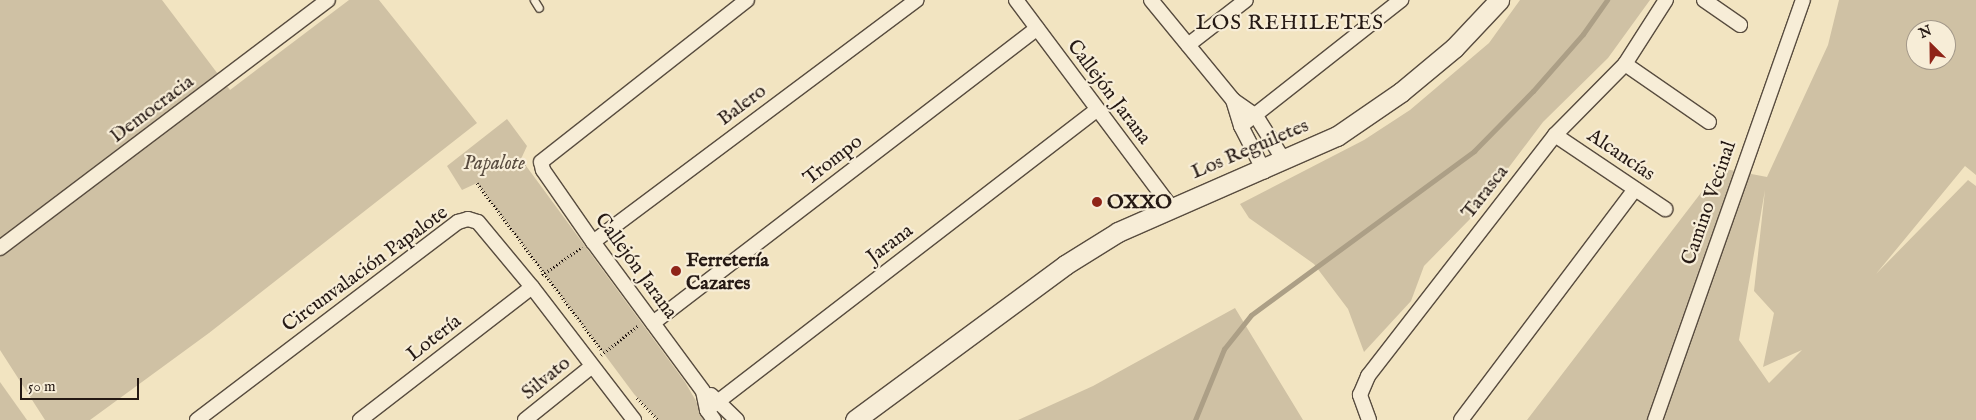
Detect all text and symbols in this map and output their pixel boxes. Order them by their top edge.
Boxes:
district label: LOS REHILETES [1194,11,1386,37]
north arrow [1906,20,1956,70]
text: N [1916,21,1935,43]
street label: Callejón Jarana [1062,35,1156,149]
street label: Democracia [105,70,199,148]
street label: Balero [713,79,771,131]
street label: Los Reguiletes [1188,114,1312,184]
street label: Alcancías [1583,124,1659,186]
street label: Trompo [799,130,867,190]
street label: Camino Vecinal [1677,138,1741,268]
park label: Papalote [463,151,525,175]
street label: Tarasca [1456,160,1514,224]
place label: OXXO [1107,190,1172,214]
marker: OXXO [1091,196,1103,208]
street label: Circunvalación Papalote [277,201,453,337]
street label: Callejón Jarana [590,208,682,324]
street label: Jarana [862,219,918,269]
place label: Ferretería Cazares [686,248,769,295]
marker: Ferretería Cazares [670,265,682,277]
street label: Lotería [402,309,466,367]
street label: Silvato [517,351,575,405]
scale bar [22,368,141,400]
text: 50 m [28,377,56,396]

